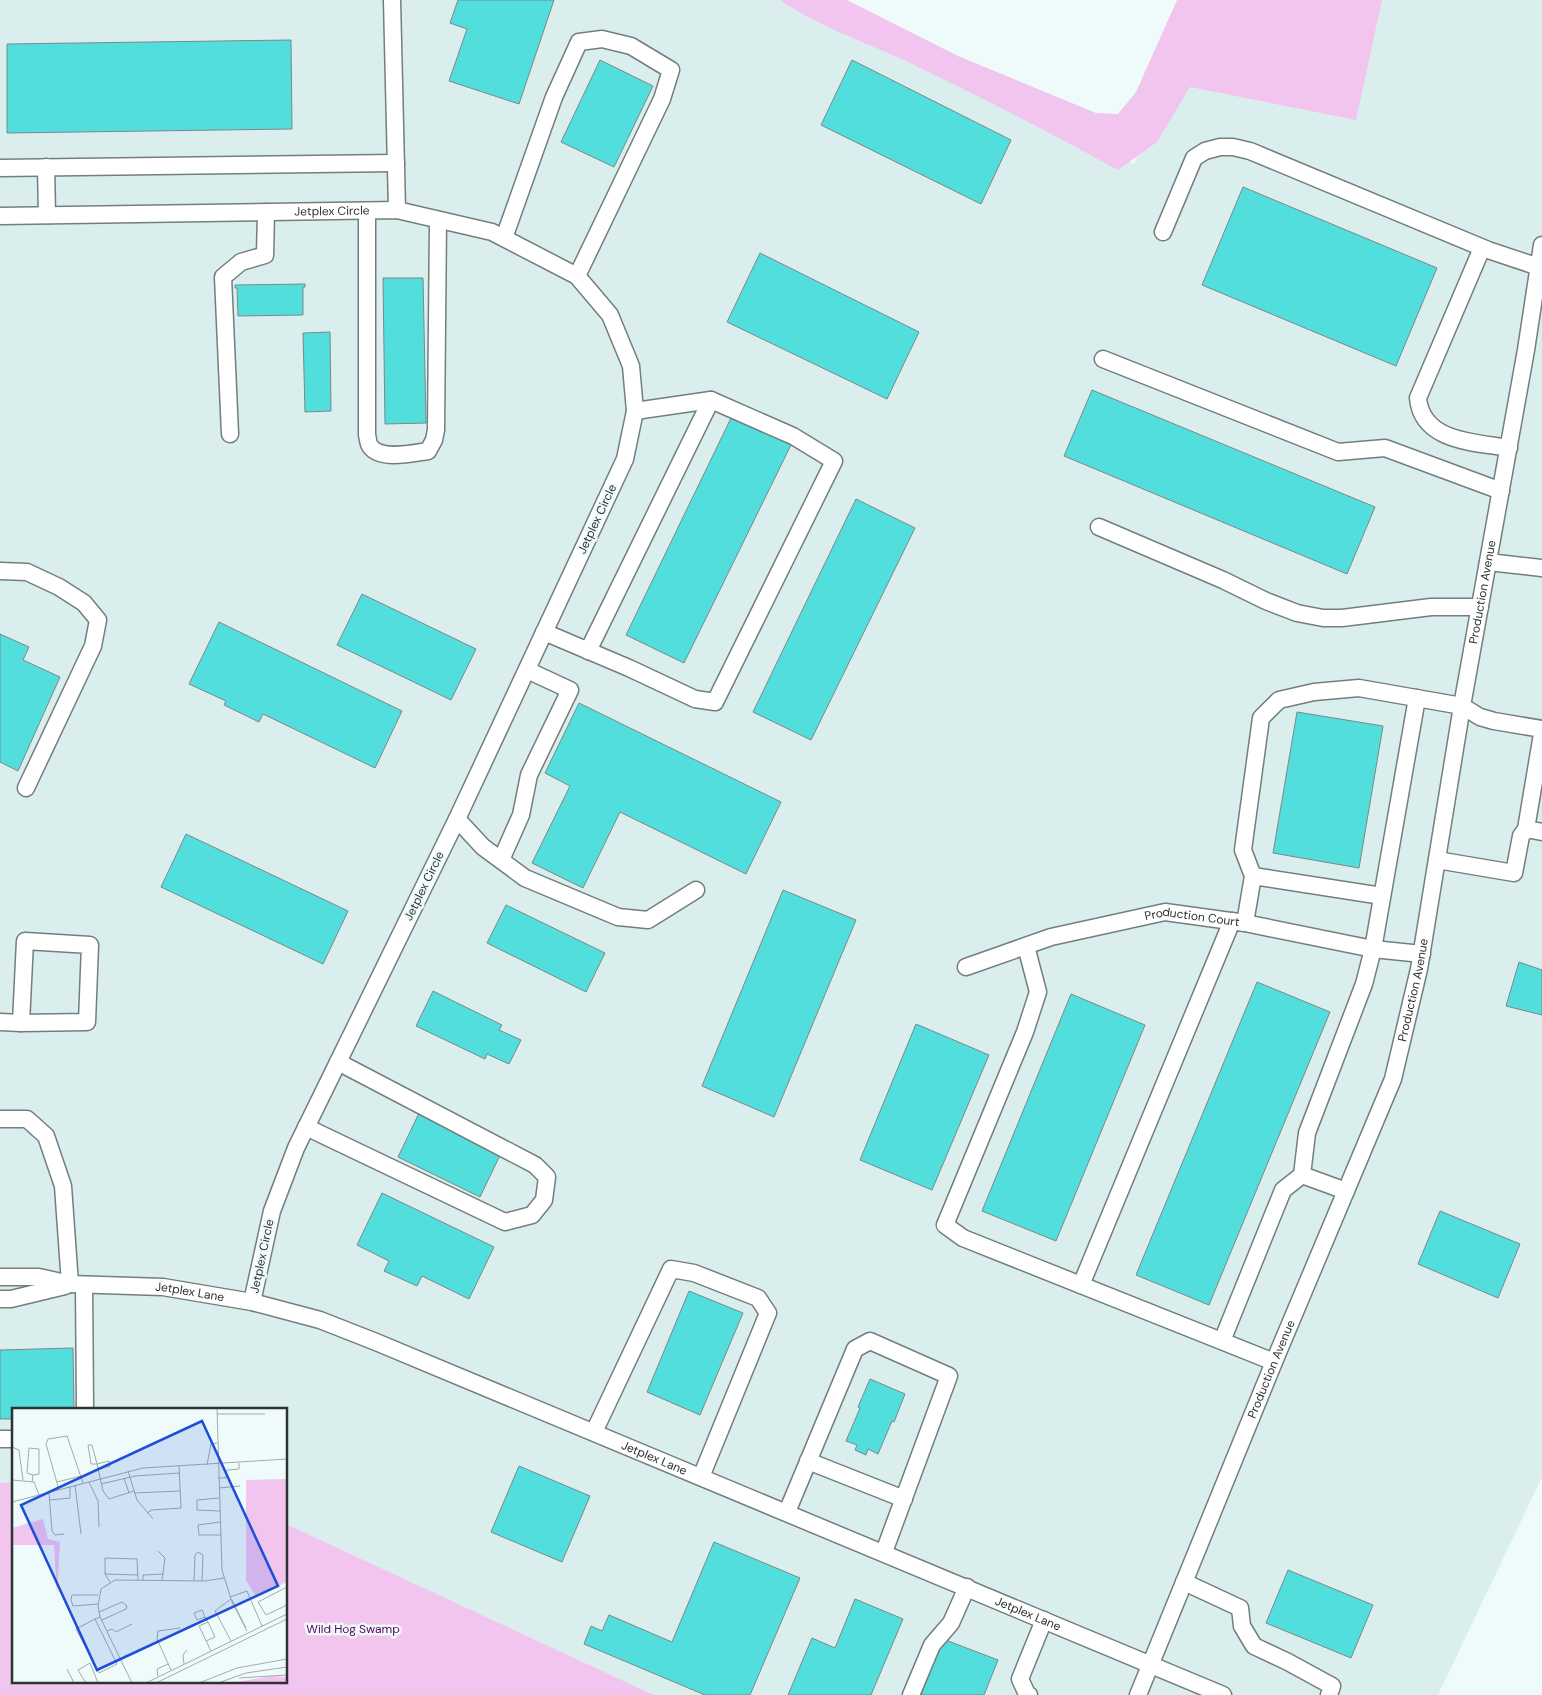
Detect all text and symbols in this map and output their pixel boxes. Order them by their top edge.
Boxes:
street label: Jetplex Circle [294,202,370,220]
street label: Jetplex Circle [574,481,620,556]
street label: Production Avenue [1465,539,1500,645]
street label: Jetplex Circle [400,849,448,923]
street label: Production Court [1143,904,1241,930]
street label: Production Avenue [1394,937,1432,1043]
street label: Jetplex Circle [246,1217,278,1294]
street label: Jetplex Lane [155,1279,226,1305]
street label: Production Avenue [1244,1317,1299,1421]
inset map [12,1408,288,1682]
street label: Jetplex Lane [619,1437,690,1479]
street label: Jetplex Lane [993,1593,1064,1635]
park label: Wild Hog Swamp [306,1621,400,1637]

